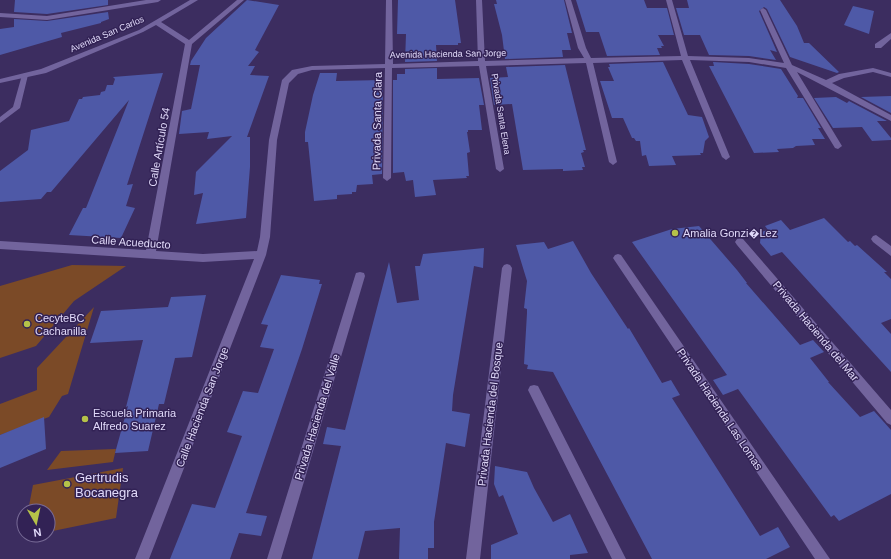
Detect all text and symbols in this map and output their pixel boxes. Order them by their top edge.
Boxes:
street label: Avenida San Carlos [69,14,146,54]
street label: Avenida Hacienda San Jorge [390,48,506,60]
street label: Privada Santa Clara [370,71,384,170]
street label: Privada Santa Elena [490,73,512,155]
street label: Calle Artículo 54 [146,107,172,187]
place label: Amalia Gonzi�Lez [683,227,777,239]
marker: Amalia Gonzi�Lez [670,228,680,238]
street label: Calle Acueducto [91,233,171,251]
street label: Privada Hacienda del Mar [771,279,861,384]
place label: CecyteBC Cachanilla [35,312,87,337]
marker: CecyteBC Cachanilla [22,319,32,329]
street label: Privada Hacienda del Bosque [475,341,505,487]
street label: Calle Hacienda San Jorge [173,345,231,469]
street label: Privada Hacienda Las Lomas [675,346,765,472]
street label: Privada Hacienda del Valle [292,352,342,482]
place label: Escuela Primaria Alfredo Suarez [93,407,177,432]
marker: Escuela Primaria Alfredo Suarez [80,414,90,424]
place label: Gertrudis Bocanegra [75,470,139,500]
marker: Gertrudis Bocanegra [62,479,72,489]
north arrow [16,503,56,543]
text: N [33,526,42,539]

